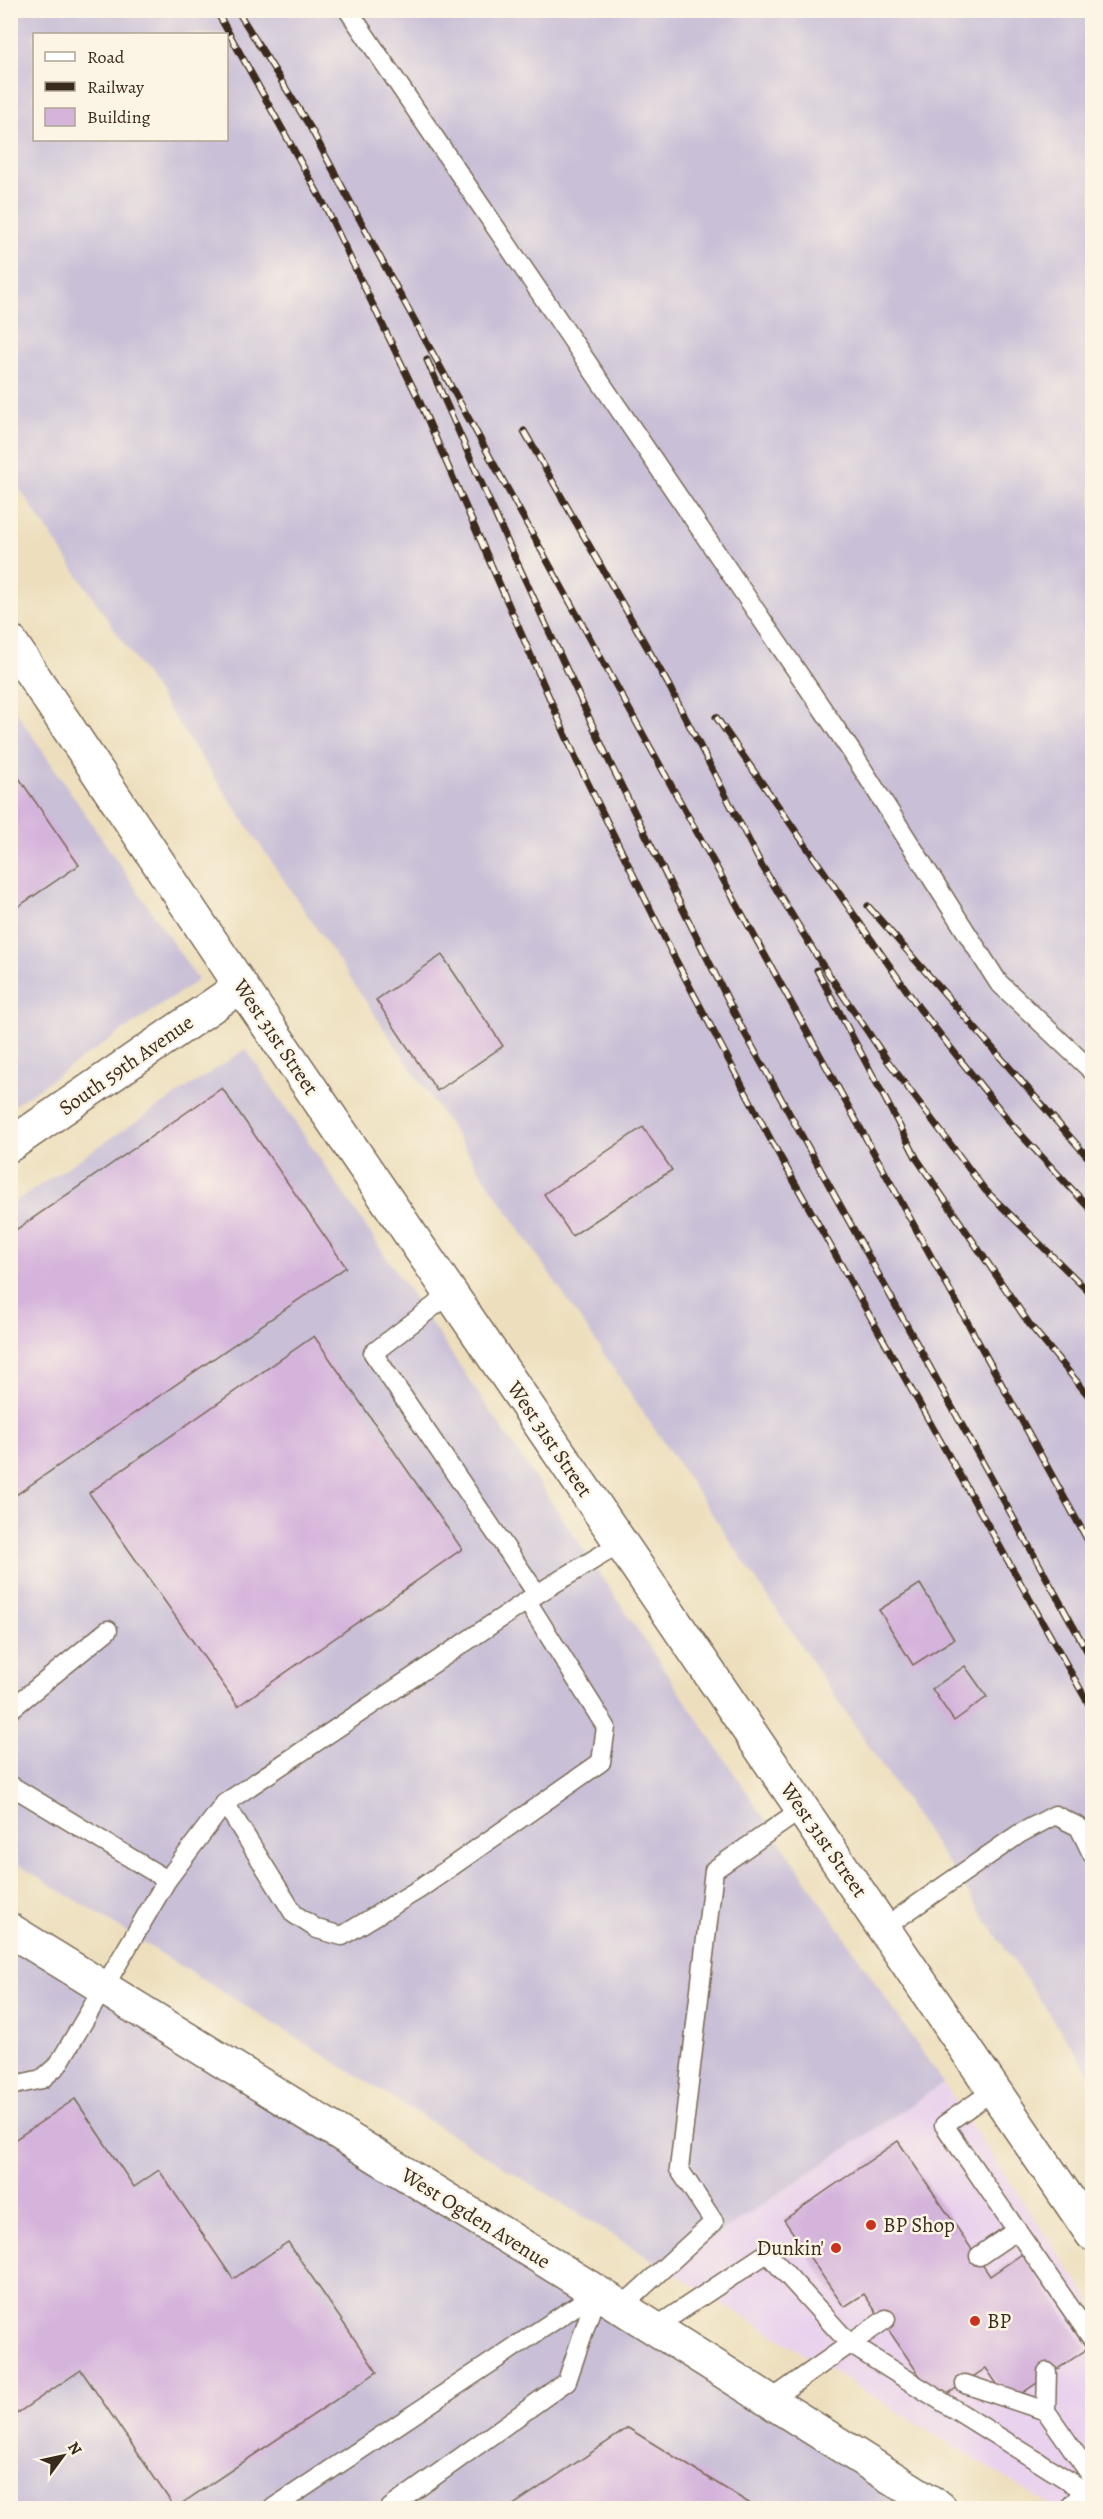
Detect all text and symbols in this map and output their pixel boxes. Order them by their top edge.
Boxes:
legend [33,33,228,141]
text: Road [87,45,125,69]
text: Railway [87,75,145,99]
text: Building [87,105,151,129]
street label: West 31st Street [226,973,325,1100]
street label: South 59th Avenue [53,1008,199,1122]
street label: West 31st Street [500,1375,599,1502]
street label: West 31st Street [774,1776,874,1903]
street label: West Ogden Avenue [395,2160,556,2275]
place label: BP Shop [883,2211,955,2239]
marker: BP Shop [864,2218,878,2232]
place label: Dunkin' [756,2234,824,2262]
marker: Dunkin' [829,2241,843,2255]
place label: BP [987,2307,1012,2335]
marker: BP [968,2314,982,2328]
north arrow [33,2426,93,2486]
text: N [62,2437,87,2460]

